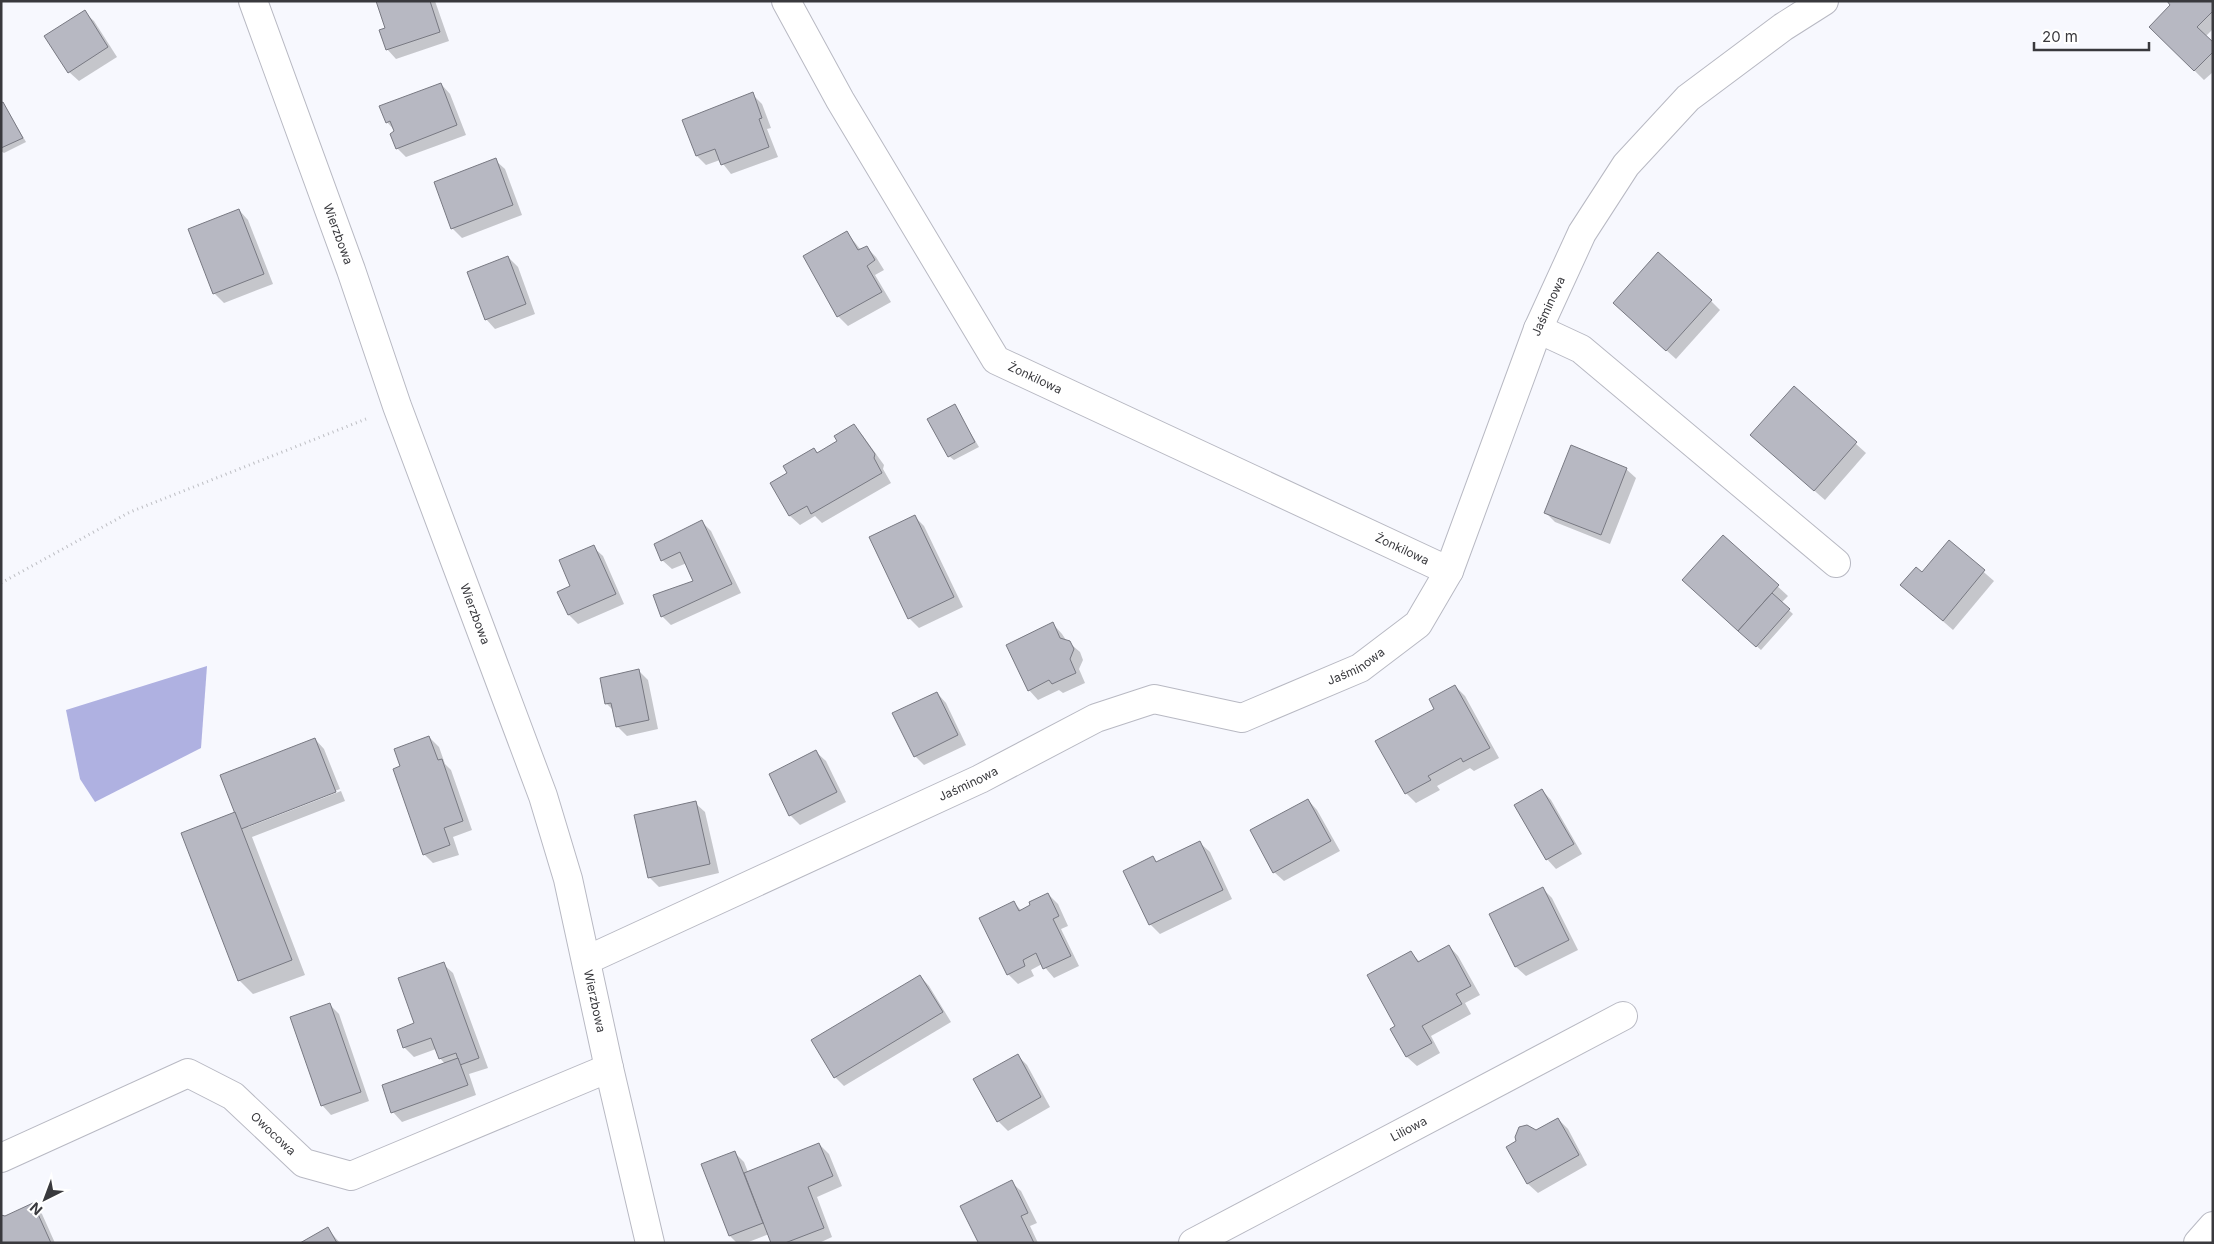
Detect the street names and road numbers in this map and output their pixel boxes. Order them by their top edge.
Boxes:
street label: Wierzbowa [320,201,356,266]
street label: Jaśminowa [1528,274,1568,338]
street label: Żonkilowa [1006,359,1065,397]
street label: Żonkilowa [1373,530,1432,568]
street label: Wierzbowa [457,581,494,646]
street label: Jaśminowa [1325,644,1387,688]
street label: Jaśminowa [936,763,1000,804]
street label: Wierzbowa [581,968,609,1034]
street label: Owocowa [248,1109,299,1158]
street label: Liliowa [1388,1113,1429,1144]

